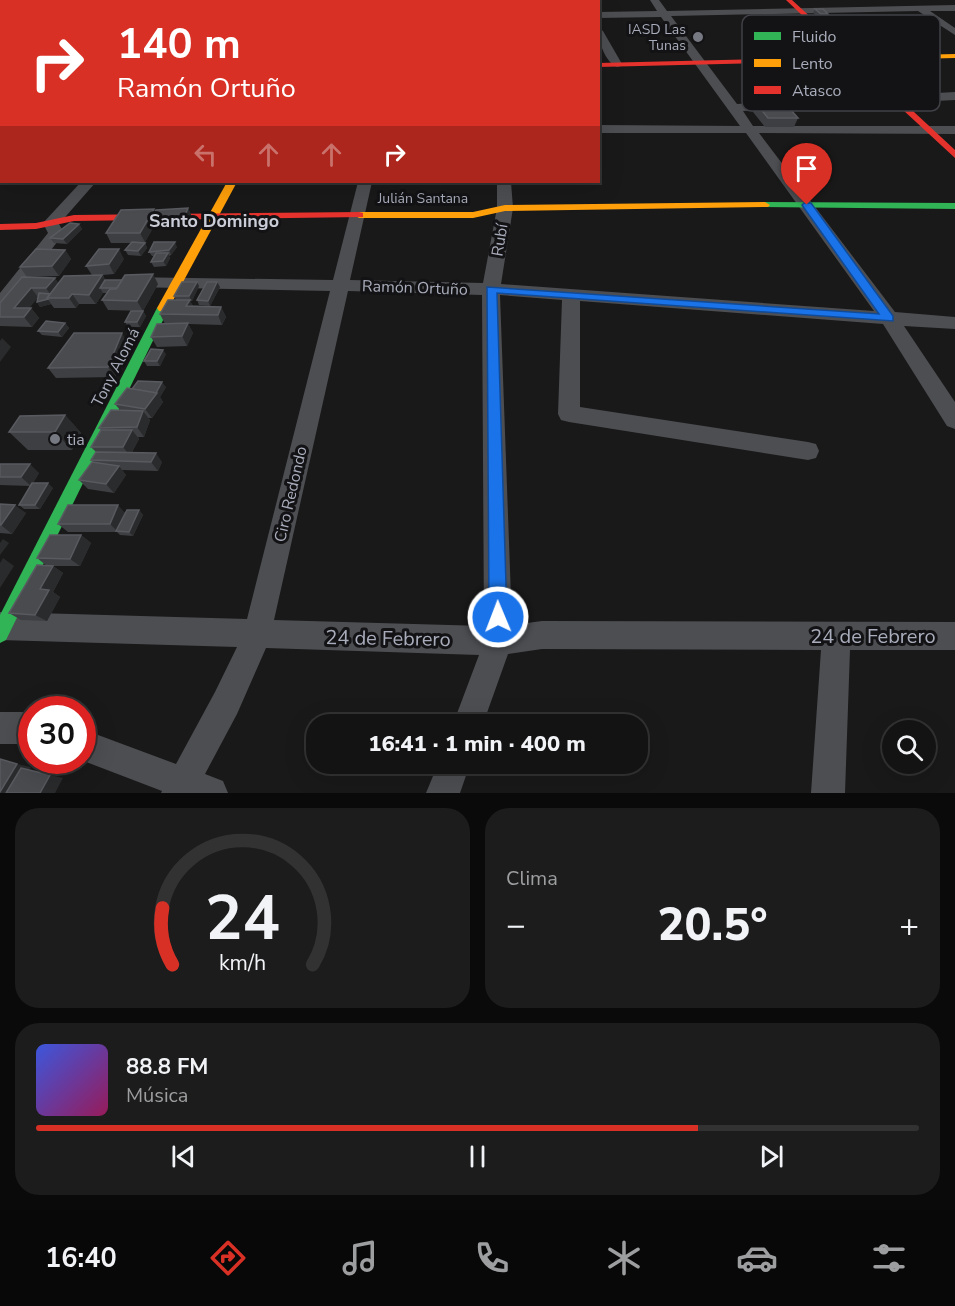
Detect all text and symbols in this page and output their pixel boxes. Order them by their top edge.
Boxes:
legend [742,15,940,111]
text: 140 m [117,16,241,73]
place label: IASD Las Tunas [628,20,686,55]
icon: right [18,24,96,102]
text: Fluido [792,26,837,48]
marker: IASD Las Tunas [691,30,705,44]
text: Lento [792,53,833,75]
text: Ramón Ortuño [117,70,296,107]
text: Atasco [792,80,841,102]
icon: left [189,138,222,171]
icon: ahead [252,138,285,171]
icon: ahead [315,138,348,171]
icon: right [378,138,411,171]
pin [781,143,832,205]
icon: arrive [790,152,823,185]
street label: Julián Santana [377,189,468,208]
district label: Santo Domingo [149,209,279,233]
street label: Rubí [487,221,514,258]
street label: Ramón Ortuño [362,275,468,301]
street label: Tony Alomá [87,324,145,411]
place label: tia [67,429,85,451]
marker: tia [48,432,62,446]
street label: Ciro Redondo [269,444,313,544]
position arrow [466,585,530,649]
street label: 24 de Febrero [810,623,936,650]
street label: 24 de Febrero [325,624,451,653]
speed limit sign: 30 [18,696,96,774]
map controls [882,720,936,774]
button: search [882,720,936,774]
text: 16:41 · 1 min · 400 m [368,729,586,759]
text: Clima [506,865,558,892]
text: 24 [205,876,280,961]
text: 20.5° [658,895,767,956]
text: − [506,903,526,948]
text: + [899,903,919,948]
text: km/h [219,948,266,978]
text: 88.8 FM [126,1052,208,1082]
text: Música [126,1082,188,1109]
icon: previous [167,1140,200,1173]
icon: pause [461,1140,494,1173]
icon: next [755,1140,788,1173]
icon: directions [207,1237,249,1279]
icon: music [339,1237,381,1279]
icon: phone [471,1237,513,1279]
icon: climate [603,1237,645,1279]
icon: car [736,1237,778,1279]
icon: filters [868,1237,910,1279]
text: 16:40 [45,1240,117,1277]

